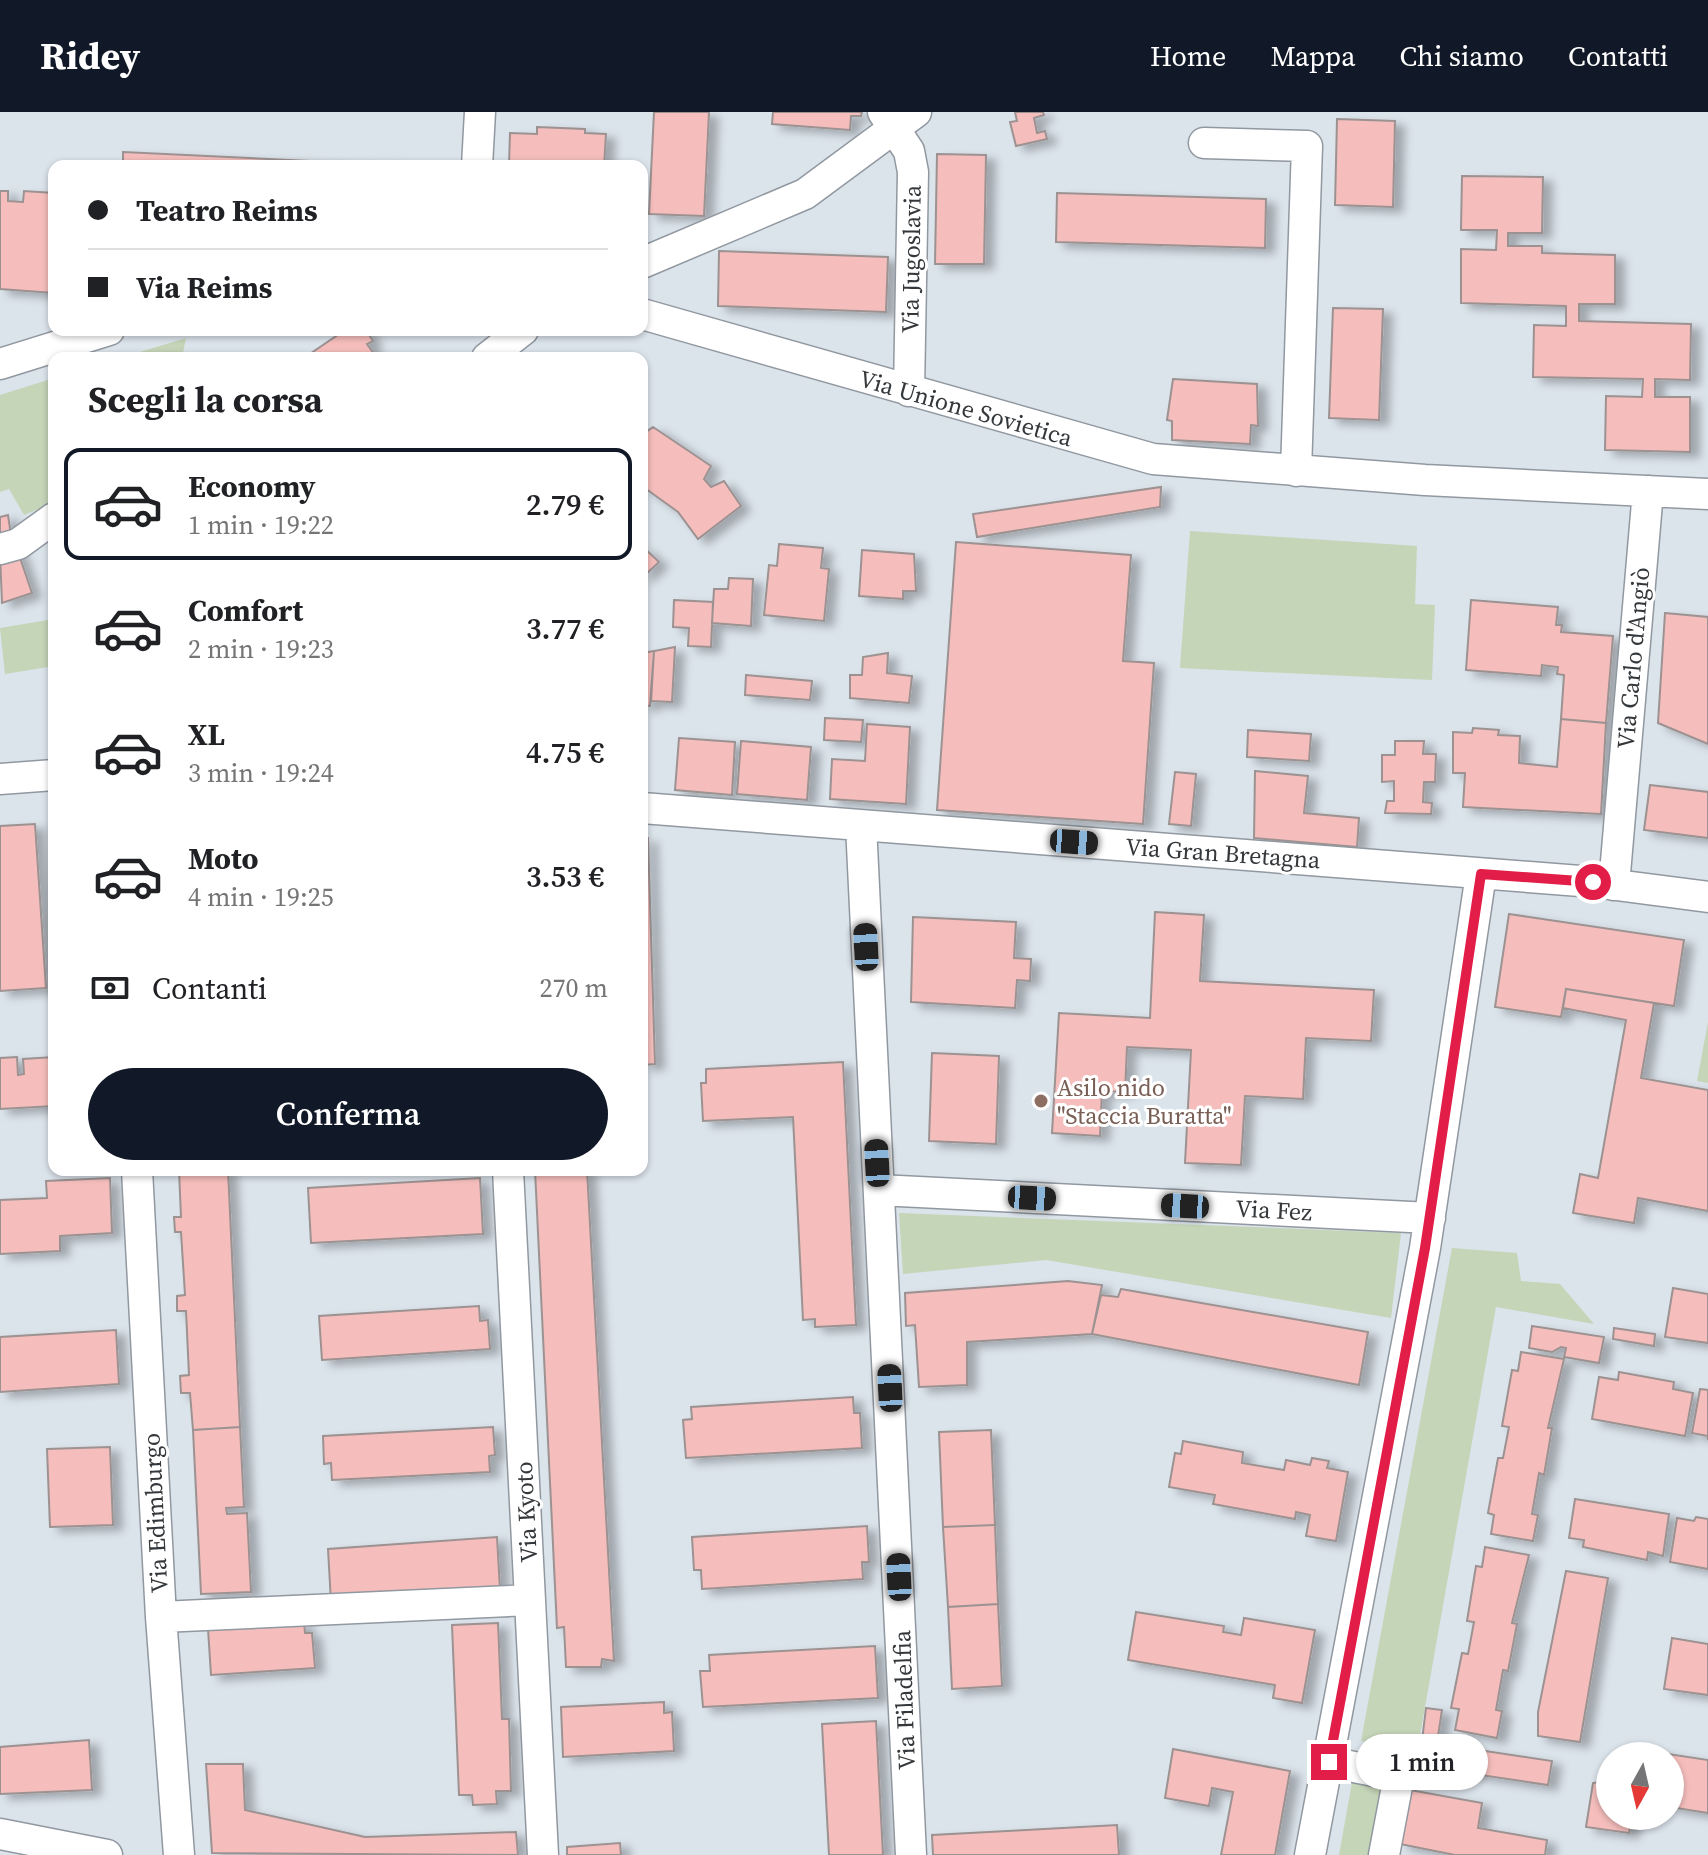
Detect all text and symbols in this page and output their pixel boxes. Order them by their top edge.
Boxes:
text: Ridey [40,30,140,82]
text: Home [1150,37,1226,75]
text: Mappa [1270,37,1355,75]
text: Chi siamo [1399,37,1524,75]
text: Contatti [1568,37,1668,75]
street label: Via Jugoslavia [893,184,929,333]
text: Teatro Reims [136,190,318,231]
text: Via Reims [136,267,273,308]
street label: Via Unione Sovietica [856,362,1077,454]
text: Scegli la corsa [88,375,323,424]
text: Economy [188,466,316,507]
icon: car [92,468,164,540]
text: 2.79 € [526,484,604,525]
text: 1 min · 19:22 [188,507,334,543]
street label: Via Carlo d'Angiò [1609,566,1657,750]
text: Comfort [188,590,303,631]
icon: car [92,592,164,664]
text: 3.77 € [526,608,604,649]
text: 2 min · 19:23 [188,631,334,667]
text: XL [188,714,225,755]
icon: car [92,716,164,788]
text: 4.75 € [526,732,604,773]
text: 3 min · 19:24 [188,755,334,791]
car [1049,828,1099,856]
street label: Via Gran Bretagna [1125,830,1322,876]
text: Moto [188,838,259,879]
icon: car [92,840,164,912]
text: 3.53 € [526,856,604,897]
route start [1575,864,1611,900]
text: 4 min · 19:25 [188,879,334,915]
car [853,922,879,972]
icon: cash [88,966,132,1010]
text: Contanti [152,968,267,1009]
text: 270 m [540,970,608,1006]
button: Conferma [88,1068,608,1160]
place label: Asilo nido "Staccia Buratta" [1057,1071,1232,1132]
marker: Asilo nido "Staccia Buratta" [1032,1092,1050,1110]
car [864,1138,890,1188]
car [1007,1185,1057,1211]
street label: Via Fez [1235,1192,1313,1228]
car [1160,1193,1210,1219]
car [877,1363,903,1413]
street label: Via Edimburgo [134,1432,176,1594]
street label: Via Kyoto [507,1461,545,1563]
car [886,1552,912,1602]
street label: Via Filadelfia [885,1629,923,1770]
callout: 1 min [1357,1734,1489,1790]
north arrow [1596,1742,1684,1830]
map controls [1596,1742,1684,1830]
route end [1311,1744,1347,1780]
text: 1 min [1389,1744,1455,1780]

